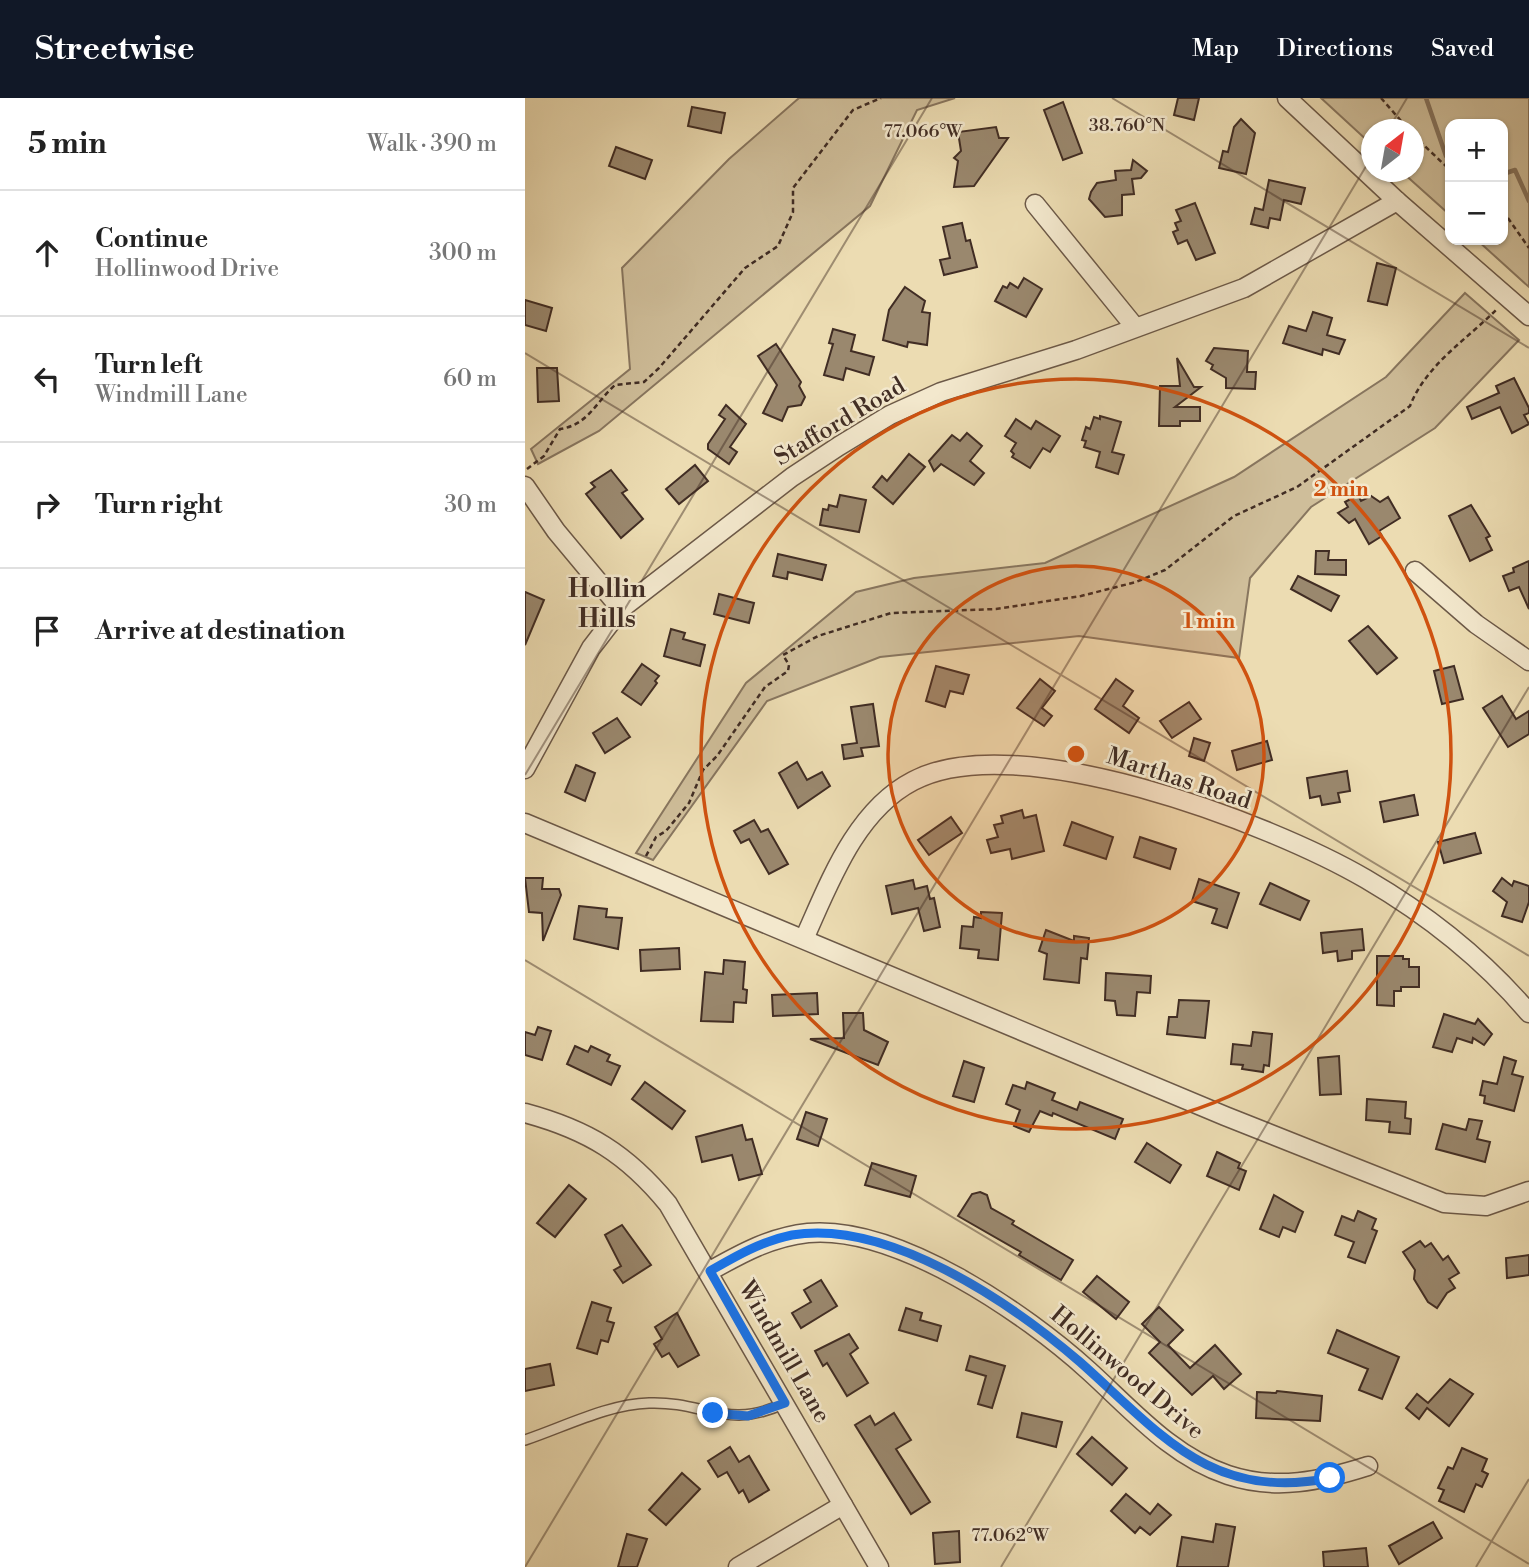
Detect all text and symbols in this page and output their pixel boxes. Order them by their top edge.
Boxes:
text: Streetwise [35,29,195,70]
text: Map [1192,34,1239,64]
text: Directions [1277,34,1393,64]
text: Saved [1431,34,1494,64]
text: 38.760°N [1089,114,1166,137]
north arrow [1361,119,1424,182]
map controls [1445,119,1508,245]
button: + [1445,119,1508,182]
text: 77.066°W [884,120,963,143]
text: 5 min [28,125,107,163]
text: Walk · 390 m [367,130,497,158]
button: − [1445,182,1508,245]
text: Continue [95,223,208,255]
icon: ahead [28,234,66,272]
text: 300 m [429,239,497,267]
text: Hollinwood Drive [95,255,279,283]
text: Turn left [95,349,203,381]
icon: left [28,360,66,398]
text: 60 m [443,365,497,393]
street label: Stafford Road [769,371,911,473]
text: Windmill Lane [95,381,248,409]
text: 2 min [1313,477,1369,503]
icon: right [28,486,66,524]
text: Turn right [95,489,223,521]
text: 30 m [444,491,497,519]
district label: Hollin Hills [568,573,646,635]
text: 1 min [1183,609,1235,635]
icon: arrive [28,612,66,650]
text: Arrive at destination [95,615,345,647]
street label: Marthas Road [1103,741,1256,817]
centre of rings [1064,742,1088,766]
street label: Windmill Lane [731,1275,837,1428]
street label: Hollinwood Drive [1044,1300,1210,1446]
route end [697,1397,728,1428]
route start [1314,1462,1345,1493]
text: 77.062°W [971,1524,1050,1547]

